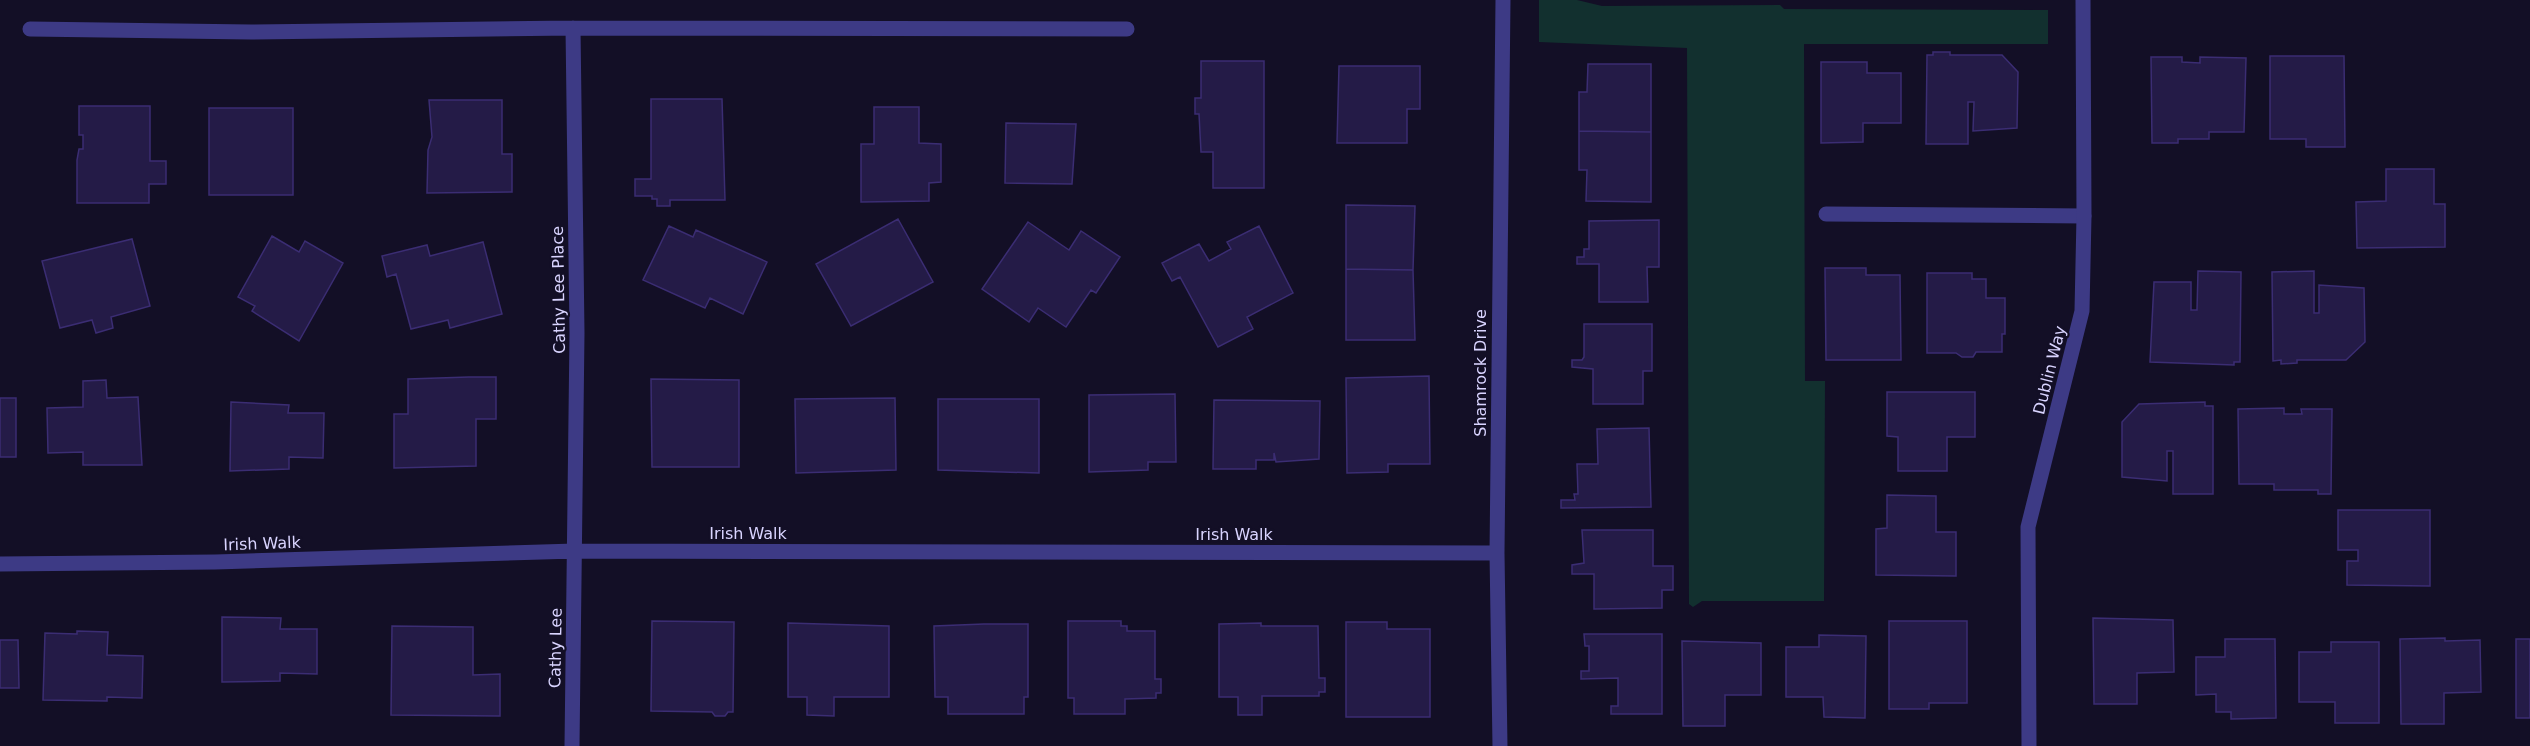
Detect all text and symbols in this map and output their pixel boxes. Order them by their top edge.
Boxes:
street label: Cathy Lee Place [548,226,569,354]
street label: Shamrock Drive [1471,309,1490,437]
street label: Dublin Way [2029,324,2070,416]
street label: Irish Walk [709,524,788,543]
street label: Irish Walk [1195,525,1274,544]
street label: Irish Walk [223,533,302,554]
street label: Cathy Lee [545,608,566,688]

